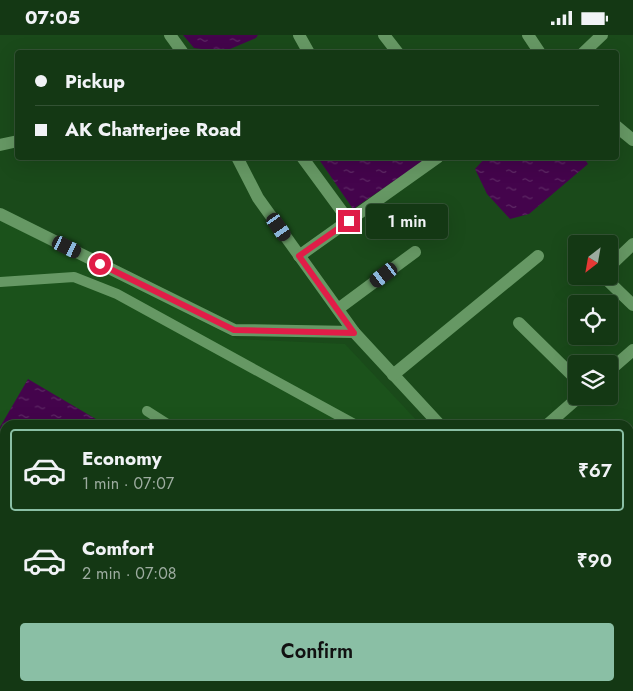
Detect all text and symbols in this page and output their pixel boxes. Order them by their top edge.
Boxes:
text: 07:05 [25,4,80,31]
text: Pickup [65,68,125,95]
text: AK Chatterjee Road [65,116,241,143]
callout: 1 min [366,203,449,239]
car [264,210,293,244]
route end [338,210,360,232]
text: 1 min [388,210,426,233]
car [50,234,83,260]
north arrow [568,235,618,285]
map controls [568,235,618,405]
route start [89,253,111,275]
car [367,260,400,290]
button: locate [568,295,618,345]
button: layers [568,355,618,405]
text: Economy [82,445,162,472]
icon: car [22,448,67,493]
text: ₹67 [578,457,612,484]
text: 1 min · 07:07 [82,472,174,495]
text: Comfort [82,535,154,562]
icon: car [22,538,67,583]
text: ₹90 [577,547,612,574]
text: 2 min · 07:08 [82,562,176,585]
button: Confirm [20,623,614,681]

